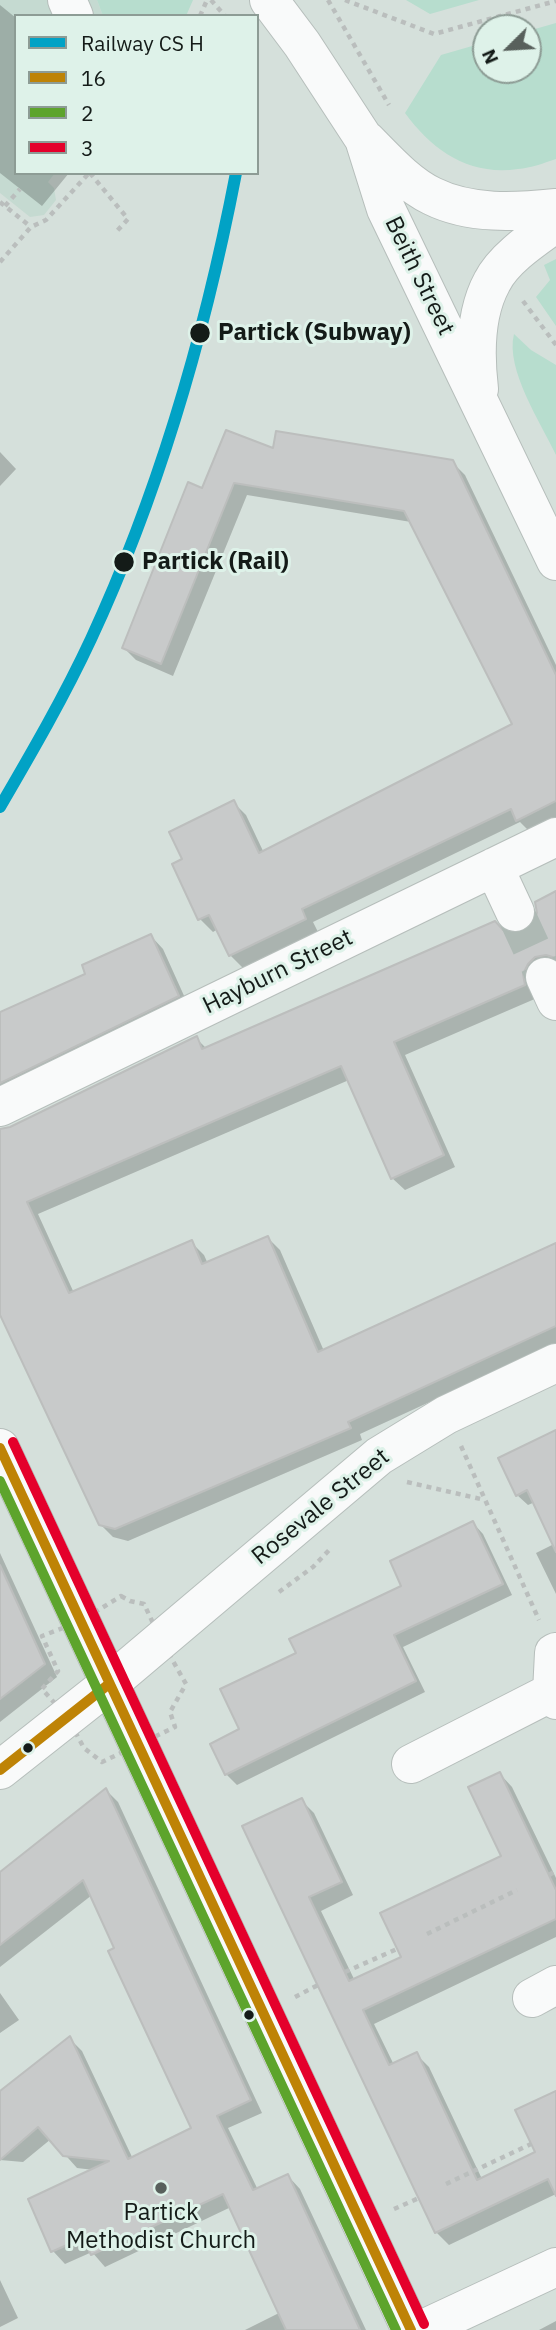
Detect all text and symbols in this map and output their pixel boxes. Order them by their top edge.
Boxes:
legend [14,14,259,175]
north arrow [472,14,542,84]
text: Railway CS H [81,29,204,57]
text: N [476,46,503,68]
text: 16 [81,64,106,92]
text: 2 [81,99,94,127]
text: 3 [81,134,94,162]
street label: Beith Street [378,212,460,340]
place label: Partick (Subway) [218,319,411,347]
marker: Partick (Subway) [188,321,212,345]
place label: Partick (Rail) [142,548,289,576]
marker: Partick (Rail) [112,550,136,574]
street label: Hayburn Street [198,923,358,1021]
street label: Rosevale Street [246,1443,396,1571]
unlabelled marker [21,1741,35,1755]
unlabelled marker [242,2008,256,2022]
marker: Partick Methodist Church [153,2180,169,2196]
place label: Partick Methodist Church [66,2199,256,2255]

